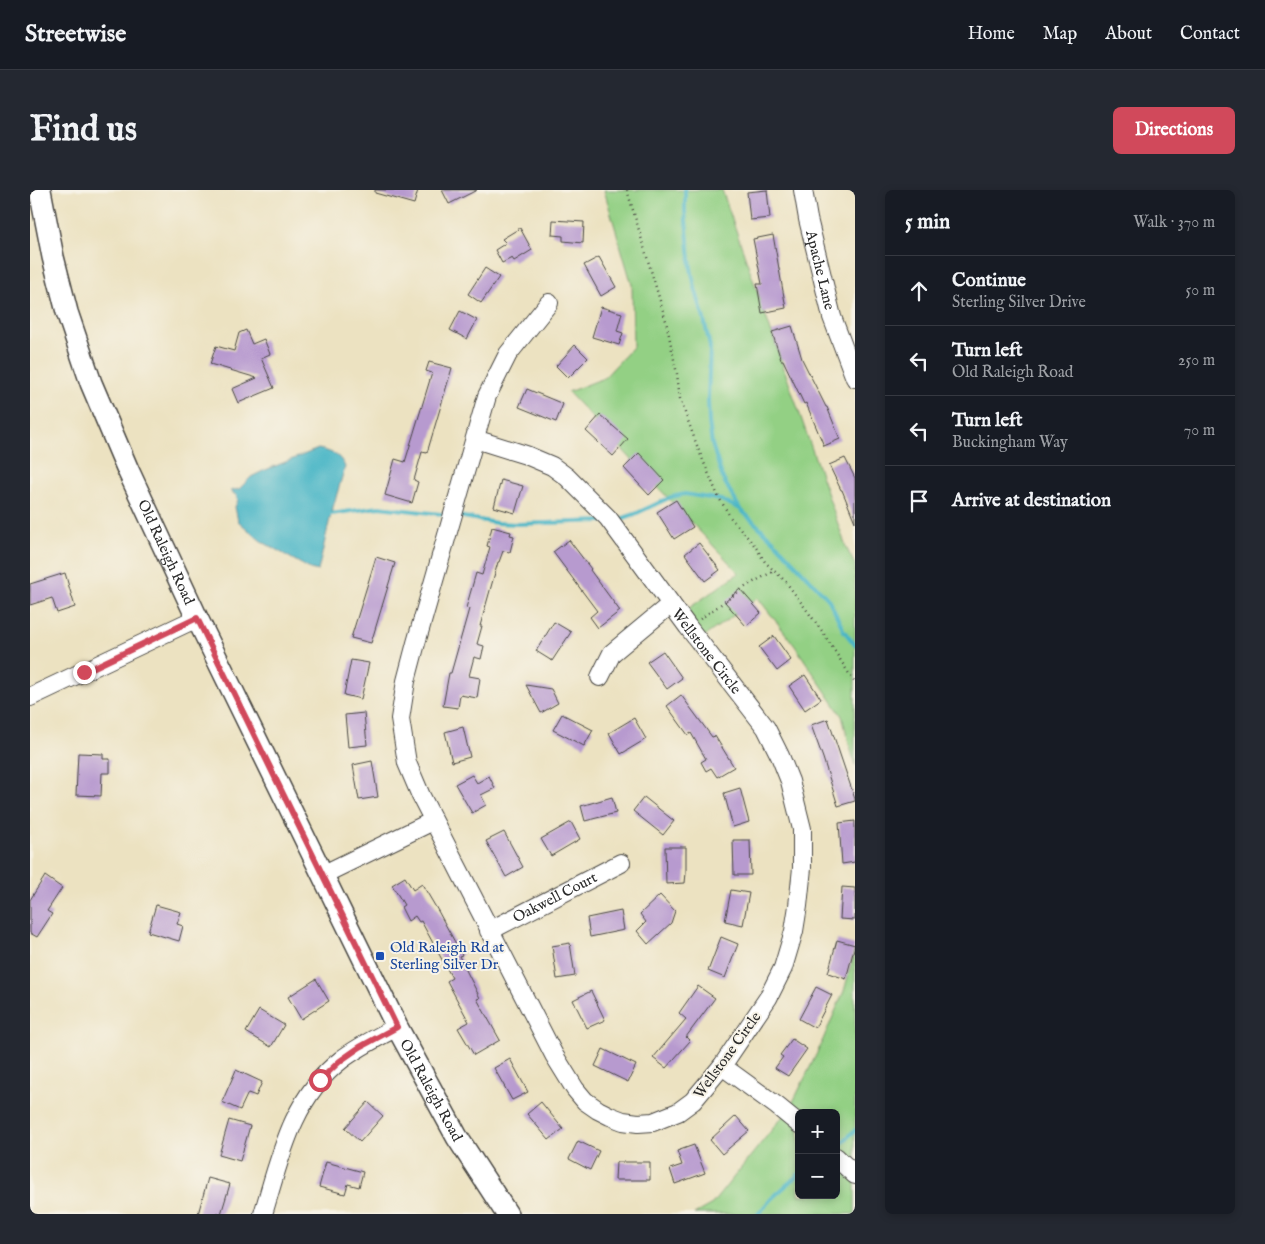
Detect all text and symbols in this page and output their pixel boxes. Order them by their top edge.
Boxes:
text: Streetwise [25,19,126,50]
text: Home [968,23,1015,46]
text: Map [1043,23,1077,46]
text: About [1105,23,1152,46]
text: Contact [1180,23,1240,46]
button: Directions [1113,107,1235,154]
text: Find us [30,108,137,153]
text: 5 min [905,209,950,236]
text: Walk · 370 m [1133,213,1215,233]
street label: Apache Lane [801,227,839,312]
text: Continue [952,269,1026,293]
icon: ahead [905,277,933,305]
text: 50 m [1186,281,1215,301]
text: Sterling Silver Drive [952,293,1086,313]
text: Turn left [952,339,1023,363]
icon: left [905,347,933,375]
text: 250 m [1178,351,1215,371]
text: Old Raleigh Road [952,363,1073,383]
text: Turn left [952,409,1023,433]
icon: left [905,417,933,445]
text: 70 m [1184,421,1215,441]
text: Buckingham Way [952,433,1068,453]
icon: arrive [905,487,933,515]
text: Arrive at destination [952,489,1111,513]
street label: Old Raleigh Road [133,497,199,609]
street label: Wellstone Circle [668,605,745,698]
route end [73,661,96,684]
street label: Oakwell Court [510,868,600,927]
place label: Old Raleigh Rd at Sterling Silver Dr [390,938,504,974]
marker: Old Raleigh Rd at Sterling Silver Dr [374,950,386,962]
street label: Wellstone Circle [690,1008,765,1102]
street label: Old Raleigh Road [395,1036,467,1146]
route start [309,1069,332,1092]
map controls [795,1109,840,1199]
button: + [795,1109,840,1154]
button: − [795,1154,840,1199]

